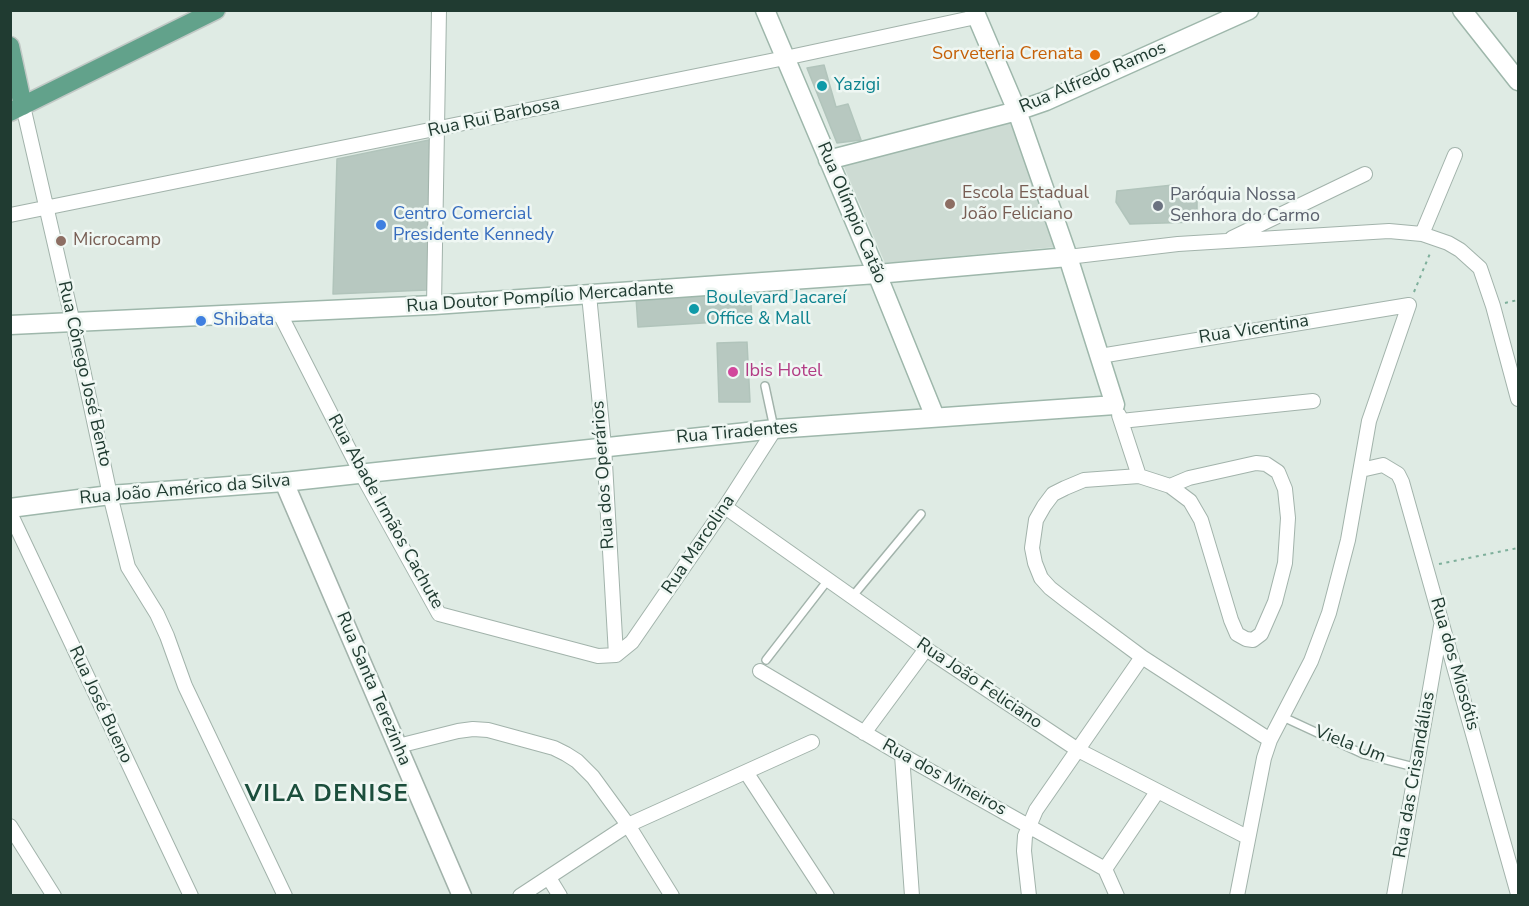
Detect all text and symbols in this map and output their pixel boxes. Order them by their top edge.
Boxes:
street label: Rua Alfredo Ramos [1016,37,1170,119]
place label: Sorveteria Crenata [932,44,1083,66]
marker: Sorveteria Crenata [1088,48,1102,62]
place label: Yazigi [834,75,880,97]
marker: Yazigi [815,79,829,93]
street label: Rua Rui Barbosa [426,93,562,143]
street label: Rua Olímpio Catão [811,139,891,287]
place label: Escola Estadual João Feliciano [962,183,1089,226]
place label: Paróquia Nossa Senhora do Carmo [1170,185,1320,228]
marker: Escola Estadual João Feliciano [943,197,957,211]
marker: Paróquia Nossa Senhora do Carmo [1151,199,1165,213]
place label: Centro Comercial Presidente Kennedy [393,204,554,246]
marker: Centro Comercial Presidente Kennedy [374,218,388,232]
place label: Microcamp [73,230,161,252]
marker: Microcamp [54,234,68,248]
street label: Rua Doutor Pompílio Mercadante [406,278,674,318]
street label: Rua Cônego José Bento [52,279,116,469]
place label: Boulevard Jacareí Office & Mall [706,288,846,330]
marker: Boulevard Jacareí Office & Mall [687,302,701,316]
place label: Shibata [213,310,274,332]
street label: Rua Vicentina [1197,311,1311,349]
marker: Shibata [194,314,208,328]
place label: Ibis Hotel [745,361,822,383]
marker: Ibis Hotel [726,365,740,379]
street label: Rua dos Operários [588,400,620,550]
street label: Rua Abade Irmãos Cachute [322,411,448,613]
street label: Rua Tiradentes [675,417,799,449]
street label: Rua João Américo da Silva [79,470,291,510]
street label: Rua Marcolina [658,491,740,599]
street label: Rua dos Miosótis [1425,595,1483,733]
street label: Rua Santa Terezinha [331,609,415,769]
street label: Rua João Feliciano [912,634,1046,734]
street label: Rua José Bueno [63,643,137,767]
street label: Rua das Crisandálias [1390,690,1440,860]
street label: Viela Um [1312,722,1388,768]
street label: Rua dos Mineiros [878,735,1010,821]
district label: VILA DENISE [245,781,409,809]

